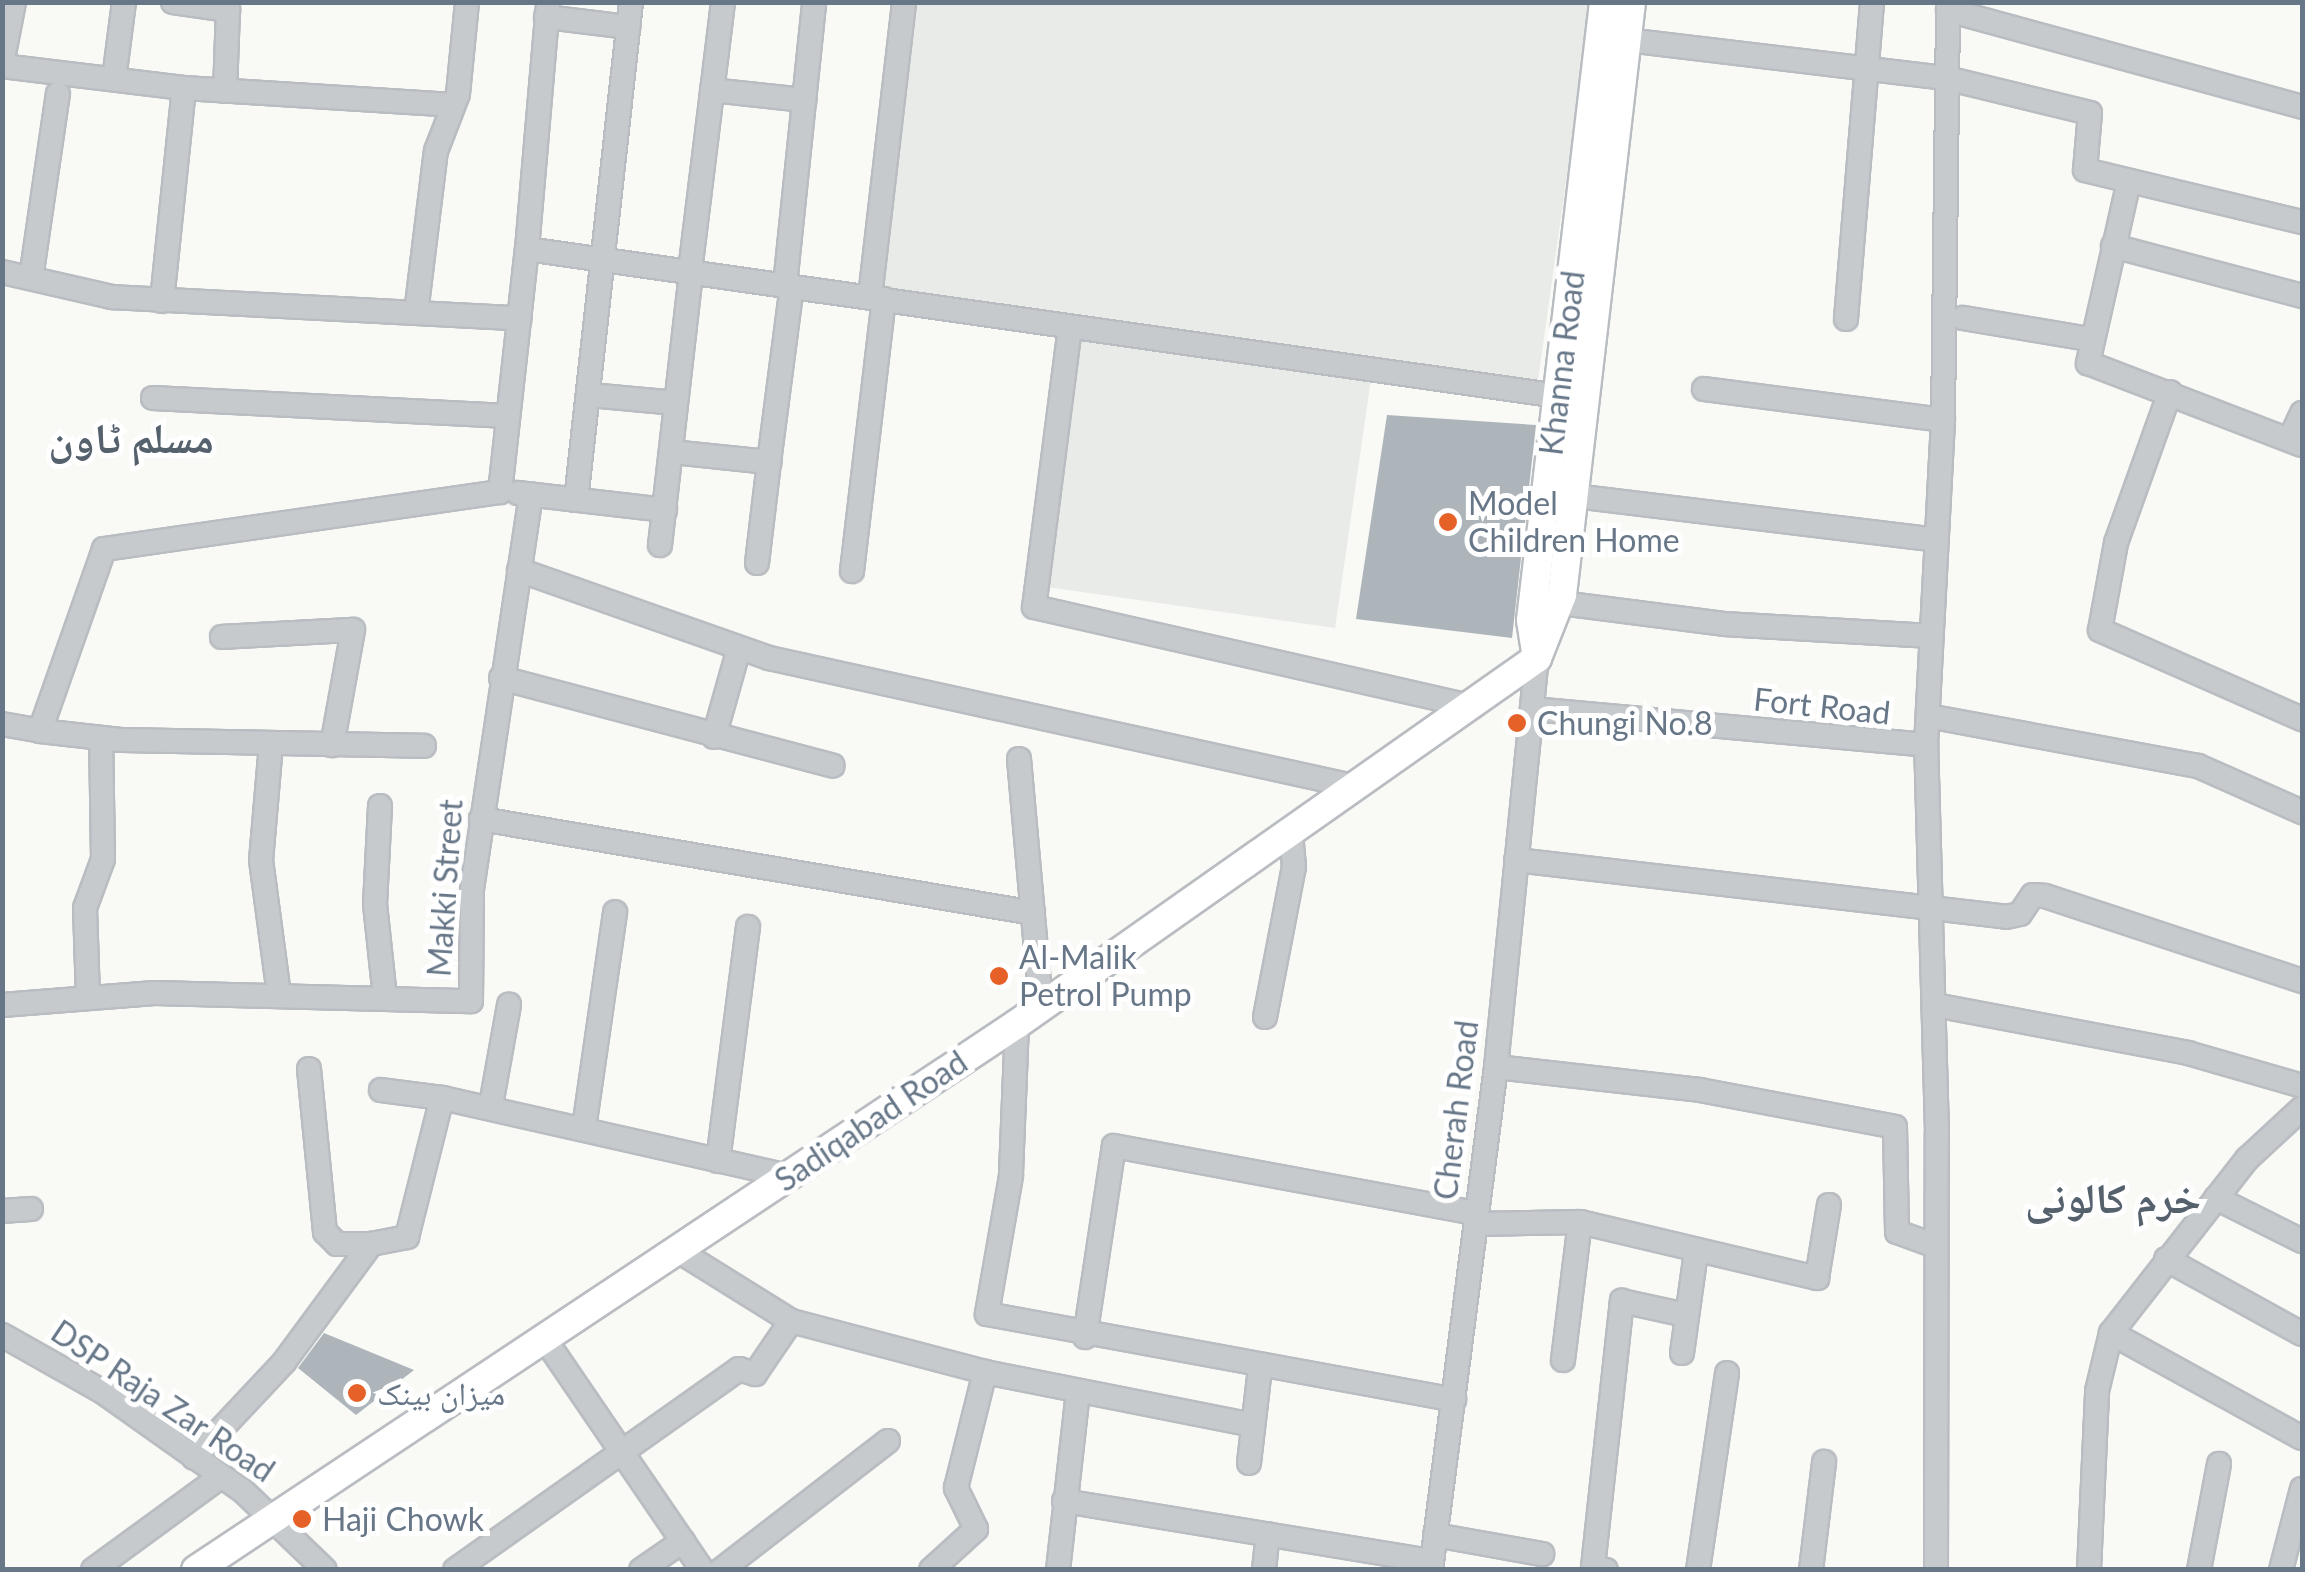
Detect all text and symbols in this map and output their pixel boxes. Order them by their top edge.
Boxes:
street label: Khanna Road [1532,268,1592,458]
district label: مسلم ٹاون [48,412,214,462]
place label: Model Children Home [1468,485,1680,560]
marker: Model Children Home [1437,511,1459,533]
street label: Fort Road [1752,680,1892,732]
place label: Chungi No.8 [1537,704,1713,742]
marker: Chungi No.8 [1506,712,1528,734]
street label: Makki Street [420,798,470,978]
place label: Al-Malik Petrol Pump [1019,939,1192,1014]
marker: Al-Malik Petrol Pump [988,965,1010,987]
street label: Cherah Road [1426,1018,1486,1202]
street label: Sadiqabad Road [768,1043,974,1199]
district label: خرم کالونی [2025,1172,2201,1222]
street label: DSP Raja Zar Road [43,1312,283,1490]
place label: میزان بینک [377,1374,505,1412]
marker: میزان بینک [346,1382,368,1404]
place label: Haji Chowk [322,1500,484,1538]
marker: Haji Chowk [291,1508,313,1530]

